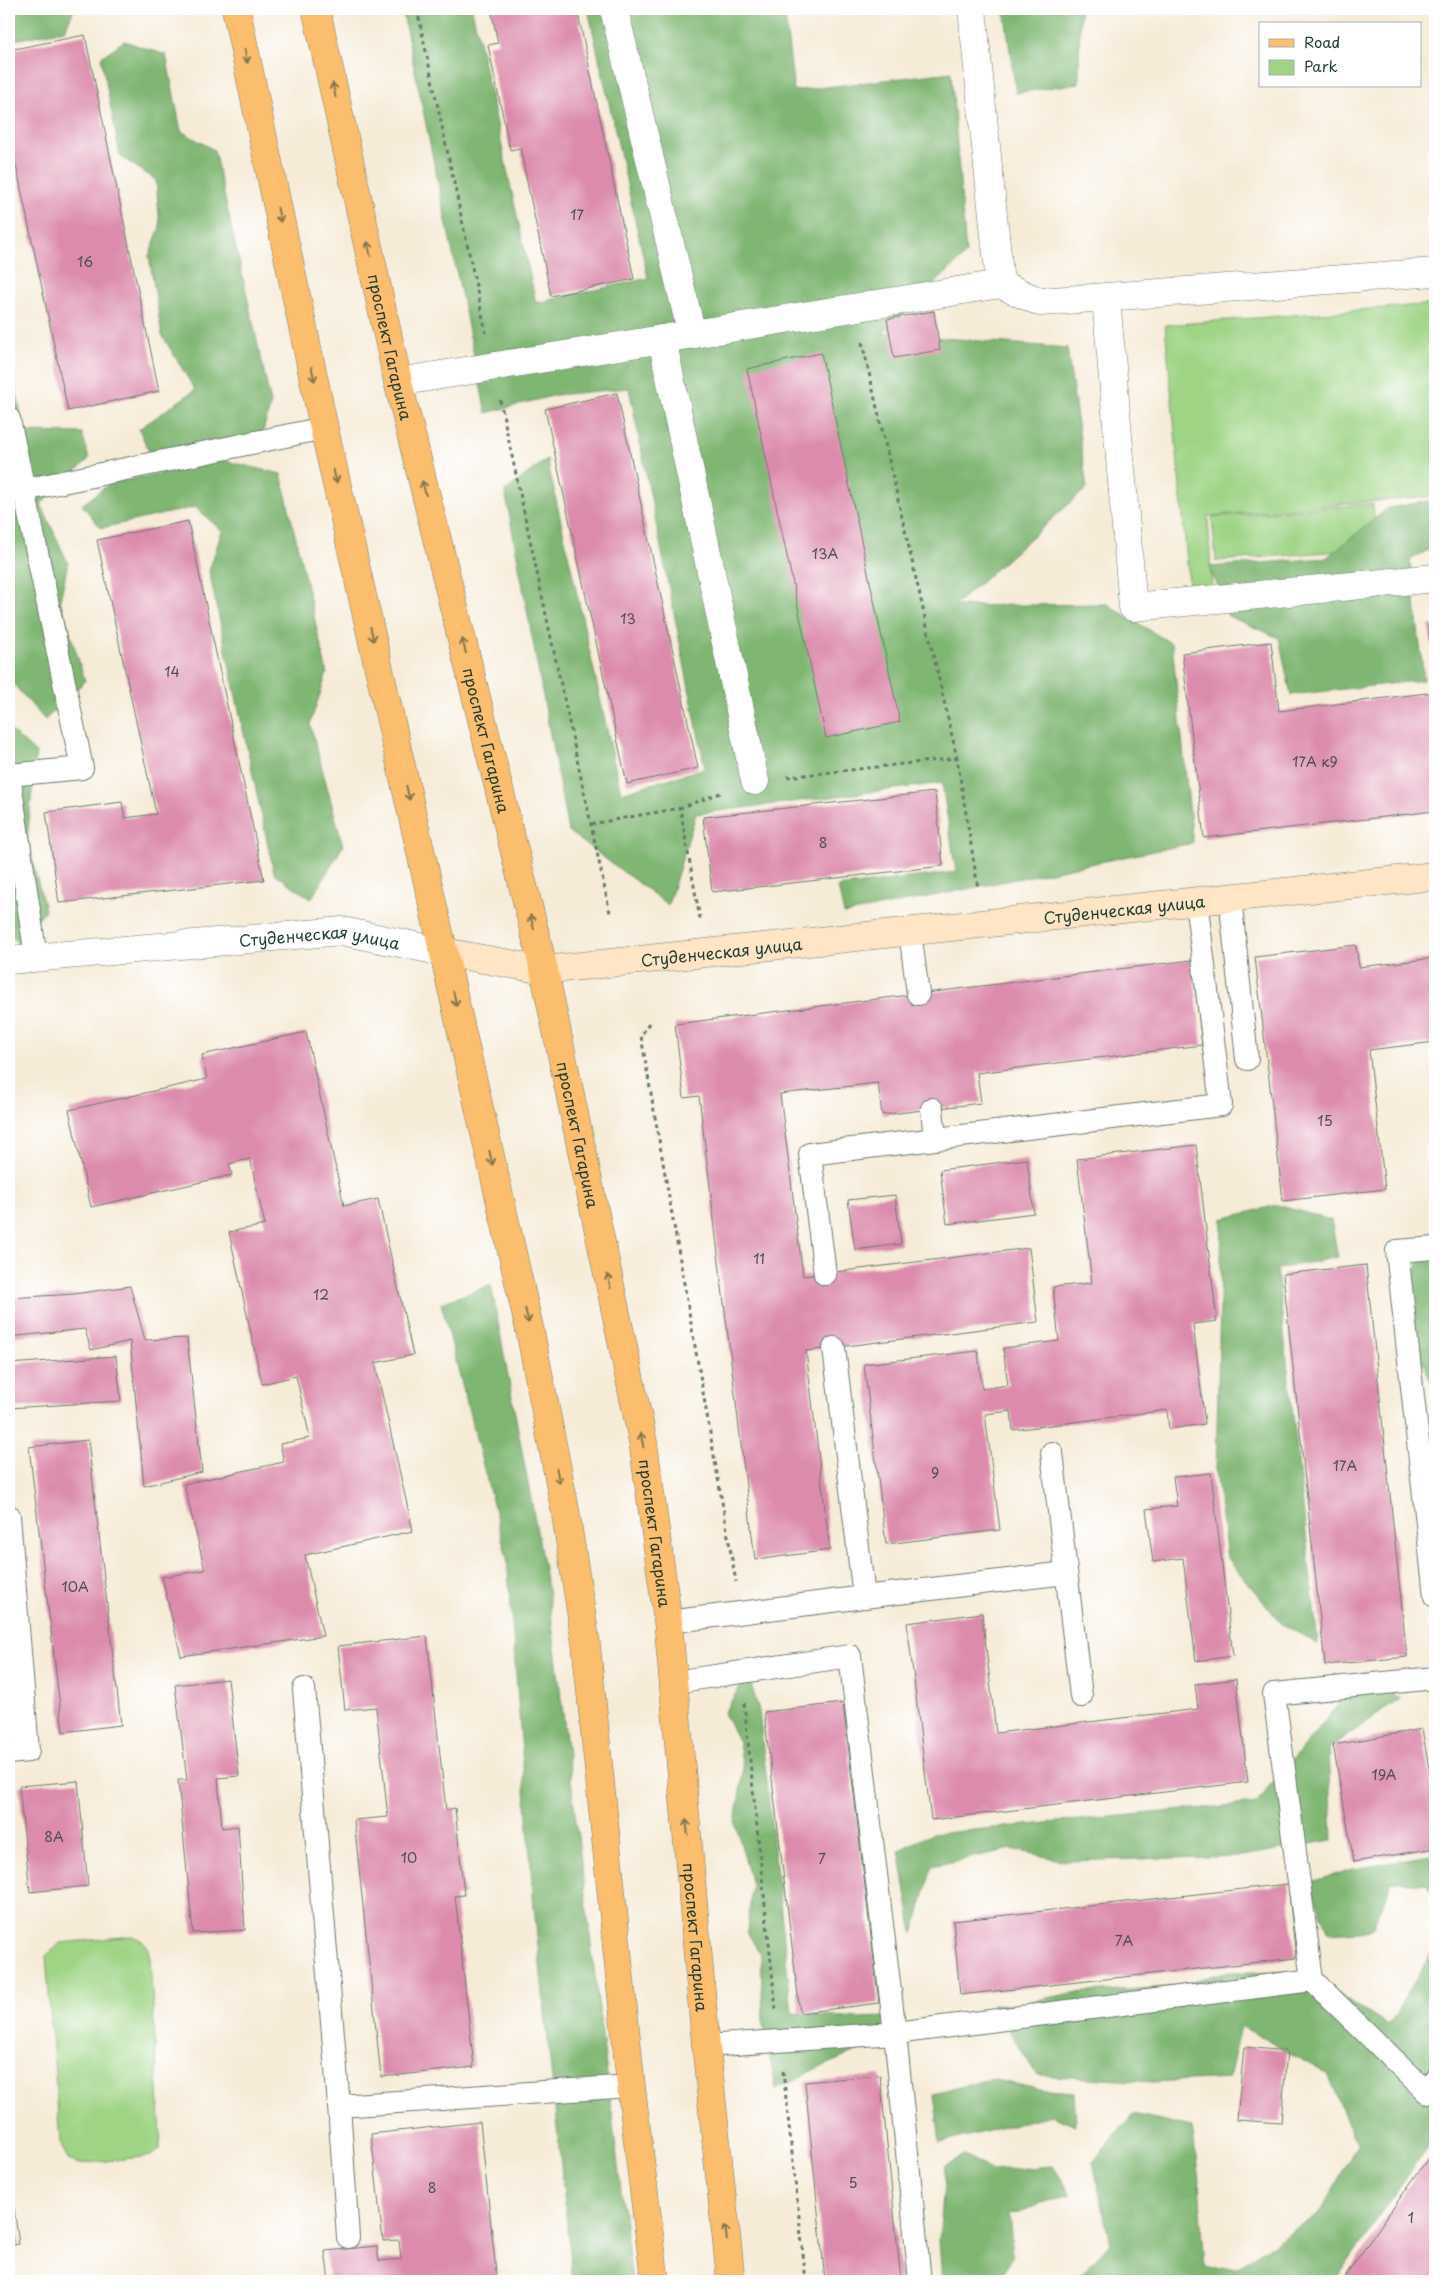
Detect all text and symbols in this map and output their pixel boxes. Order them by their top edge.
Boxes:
legend [1259,22,1422,88]
text: Road [1304,30,1340,53]
one-way arrow [241,48,251,64]
text: Park [1304,54,1338,77]
one-way arrow [329,83,338,99]
house number: 17 [570,204,584,225]
one-way arrow [275,207,285,223]
one-way arrow [364,241,373,257]
house number: 16 [77,251,93,272]
street label: проспект Гагарина [363,271,419,422]
one-way arrow [309,366,318,382]
one-way arrow [331,468,340,484]
one-way arrow [419,481,428,497]
house number: 13А [812,543,838,564]
house number: 13 [620,608,636,629]
one-way arrow [367,626,377,642]
one-way arrow [458,638,468,654]
house number: 14 [164,661,180,682]
street label: проспект Гагарина [457,665,517,816]
house number: 17А к9 [1292,751,1338,772]
one-way arrow [404,784,413,800]
house number: 8 [819,832,827,853]
street label: Студенческая улица [1042,888,1206,929]
one-way arrow [527,915,536,931]
street label: Студенческая улица [238,919,402,955]
street label: Студенческая улица [639,931,803,972]
one-way arrow [451,991,460,1007]
street label: проспект Гагарина [551,1059,606,1210]
house number: 15 [1317,1110,1333,1131]
one-way arrow [487,1149,496,1165]
house number: 11 [753,1248,765,1269]
one-way arrow [603,1273,613,1289]
house number: 12 [313,1284,329,1305]
one-way arrow [523,1308,532,1324]
one-way arrow [637,1432,646,1448]
house number: 17А [1333,1455,1358,1476]
street label: проспект Гагарина [633,1457,678,1609]
house number: 9 [931,1462,939,1483]
one-way arrow [554,1467,564,1483]
house number: 10А [61,1576,89,1597]
house number: 19А [1372,1764,1397,1785]
one-way arrow [682,1819,692,1835]
house number: 8А [44,1826,64,1847]
house number: 10 [401,1847,417,1868]
house number: 7 [818,1848,826,1869]
street label: проспект Гагарина [678,1862,715,2012]
house number: 7А [1115,1930,1134,1951]
house number: 5 [848,2172,858,2193]
house number: 8 [428,2177,436,2198]
house number: 1 [1408,2207,1414,2228]
one-way arrow [721,2225,731,2241]

